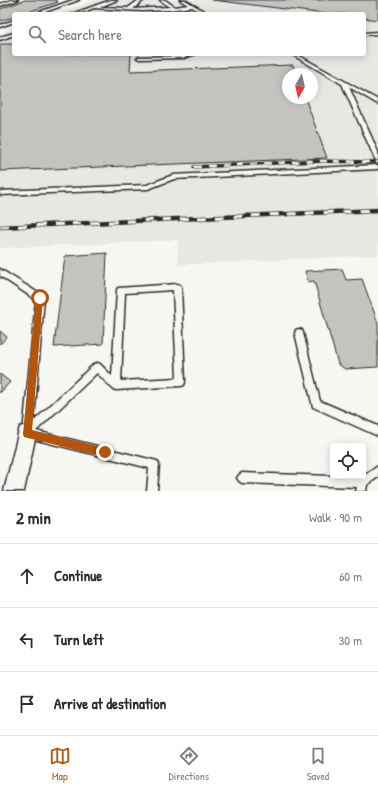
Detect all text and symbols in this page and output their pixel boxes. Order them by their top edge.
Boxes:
search box [12,12,366,56]
icon: search [26,23,48,45]
text: Search here [58,24,122,45]
north arrow [282,68,318,104]
route start [31,289,49,307]
route end [96,443,114,461]
map controls [330,443,366,479]
button: locate [330,443,366,479]
text: 2 min [16,506,51,529]
text: Walk · 90 m [309,508,362,526]
icon: ahead [16,565,38,587]
text: Continue [54,565,102,586]
text: 60 m [339,567,362,585]
icon: left [16,629,38,651]
text: Turn left [54,629,104,650]
text: 30 m [339,631,362,649]
icon: arrive [16,693,38,715]
text: Arrive at destination [54,693,166,714]
tab: Map [49,745,71,783]
tab: Directions [169,745,209,783]
tab: Saved [307,745,329,783]

